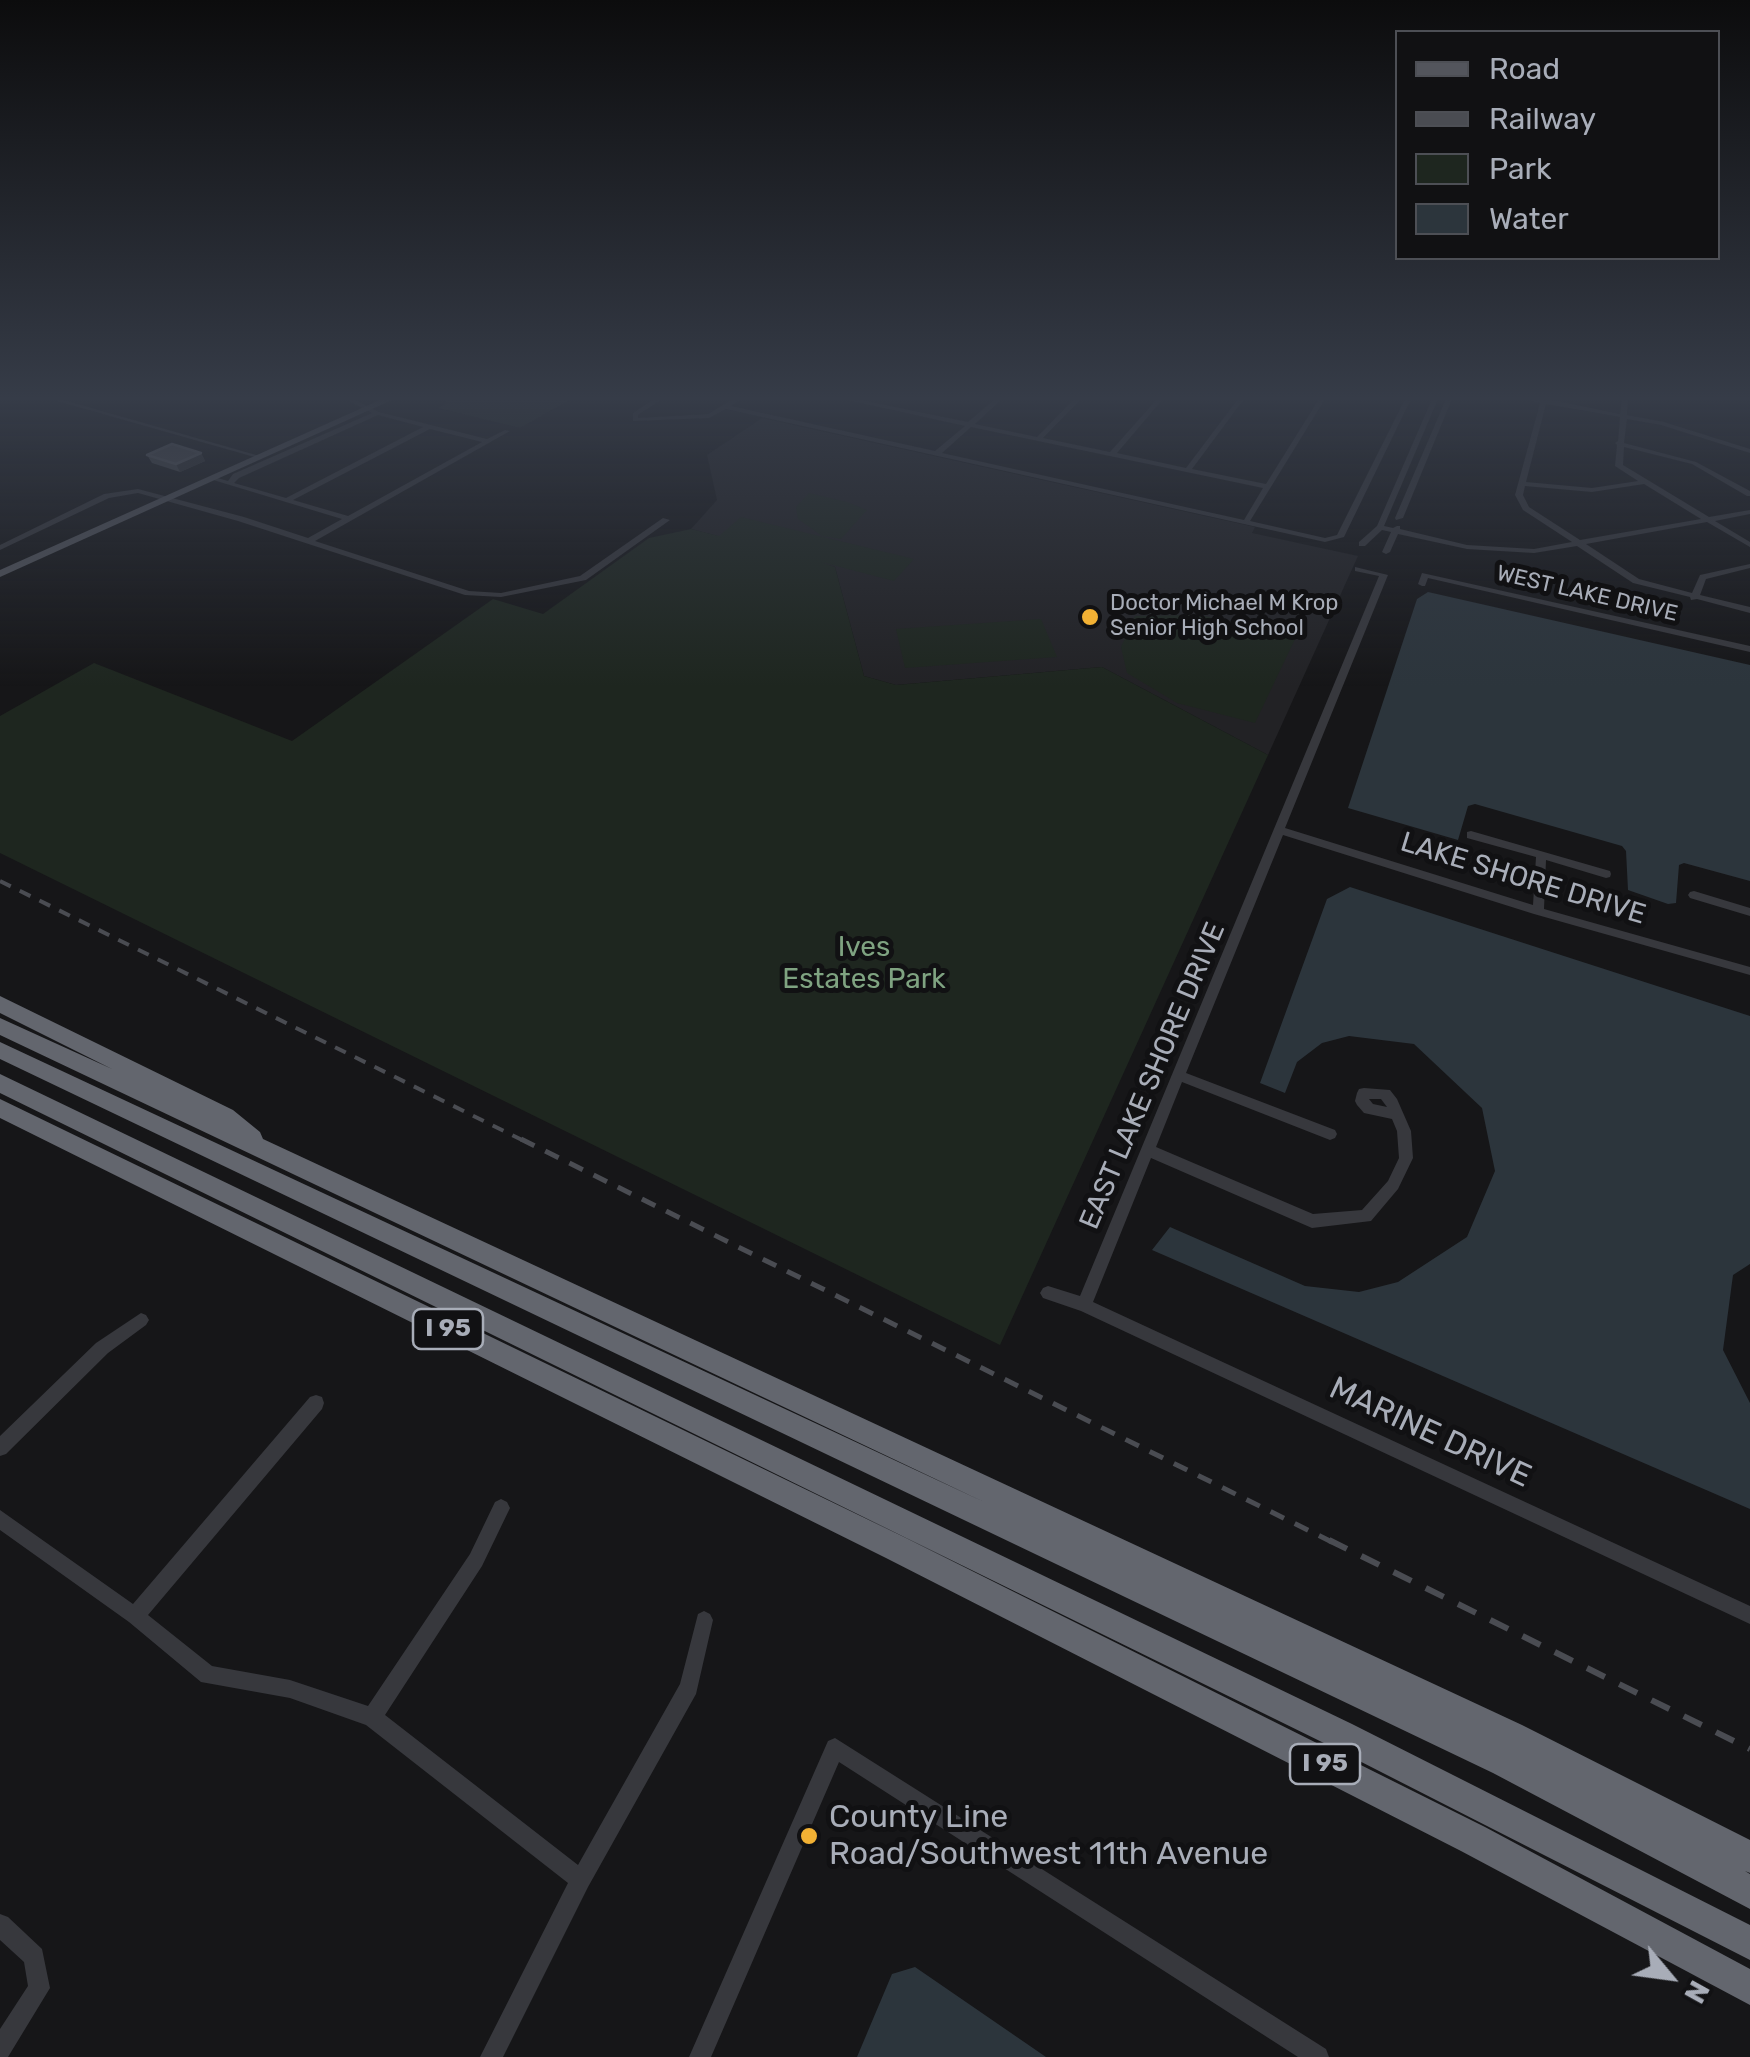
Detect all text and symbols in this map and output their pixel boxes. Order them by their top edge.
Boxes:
legend [1395,30,1720,260]
text: Road [1489,51,1560,87]
text: Railway [1489,101,1596,137]
text: Park [1489,151,1551,187]
text: Water [1489,201,1569,237]
street label: WEST LAKE DRIVE [1494,560,1680,628]
place label: Doctor Michael M Krop Senior High School [1110,591,1338,642]
marker: Doctor Michael M Krop Senior High School [1079,606,1101,628]
street label: LAKE SHORE DRIVE [1396,826,1650,932]
street label: EAST LAKE SHORE DRIVE [1073,918,1233,1234]
park label: Ives Estates Park [782,931,946,997]
road number: I 95 [413,1309,483,1349]
street label: MARINE DRIVE [1323,1370,1537,1496]
road number: I 95 [1290,1744,1360,1784]
place label: County Line Road/Southwest 11th Avenue [829,1799,1268,1874]
marker: County Line Road/Southwest 11th Avenue [798,1825,820,1847]
north arrow [1620,1927,1720,2027]
text: N [1677,1975,1716,2009]

